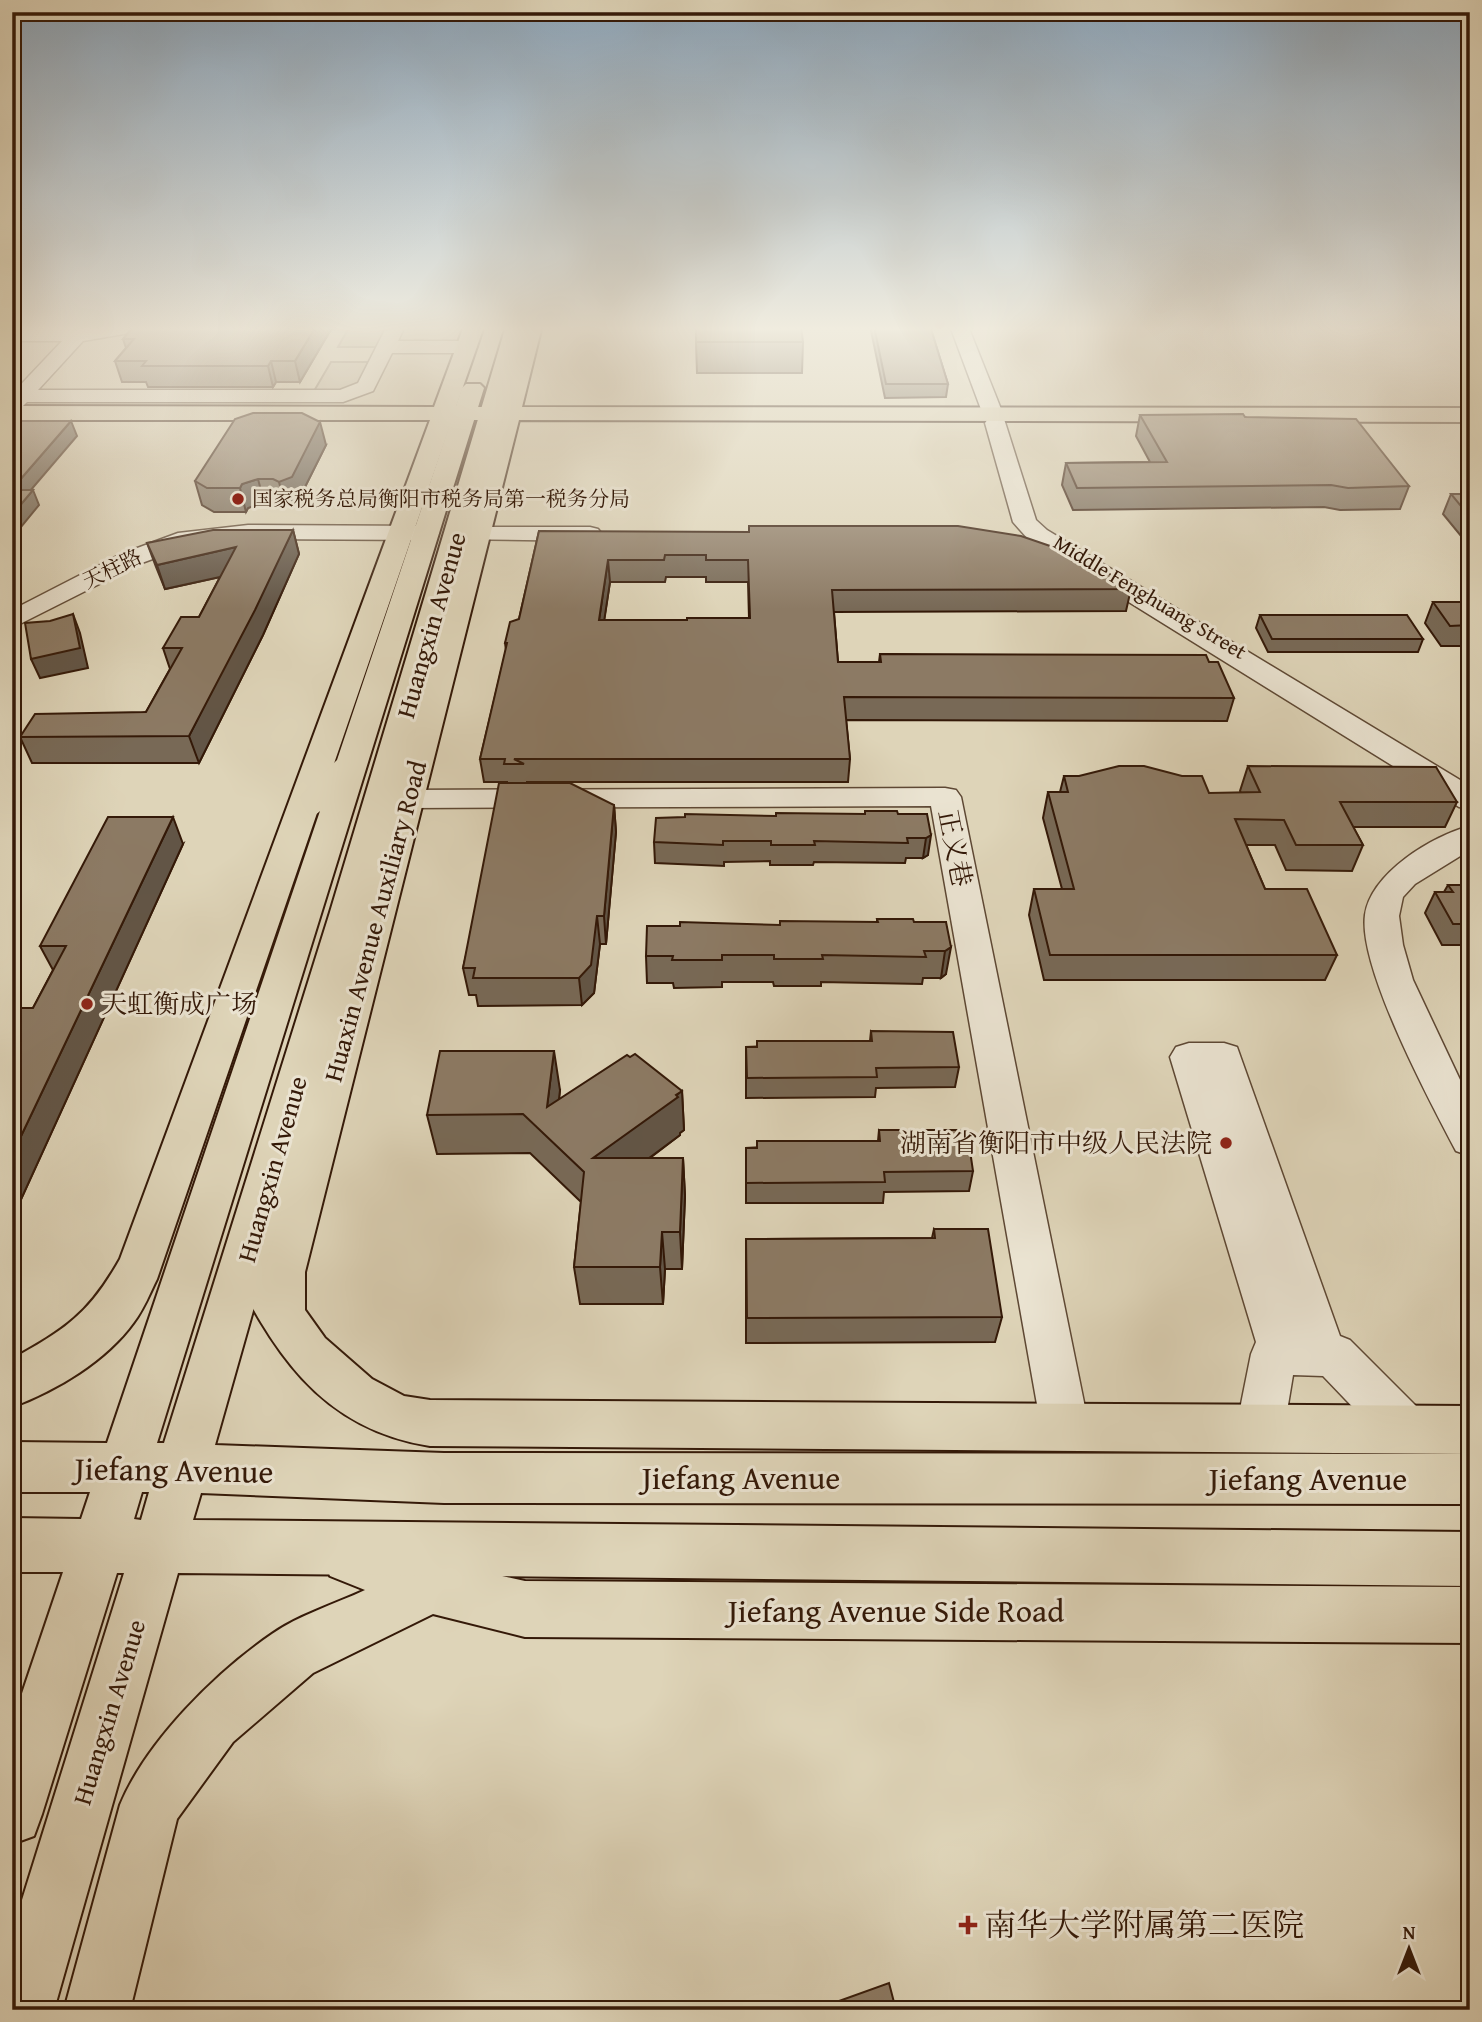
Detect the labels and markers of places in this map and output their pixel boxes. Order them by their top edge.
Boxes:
place label: 国家税务总局衡阳市税务局第一税务分局 [252,483,630,514]
marker: 国家税务总局衡阳市税务局第一税务分局 [230,491,246,507]
place label: 天虹衡成广场 [101,984,257,1023]
marker: 天虹衡成广场 [79,996,95,1012]
place label: 湖南省衡阳市中级人民法院 [900,1123,1212,1162]
marker: 湖南省衡阳市中级人民法院 [1218,1135,1234,1151]
place label: 南华大学附属第二医院 [984,1901,1304,1948]
marker: 南华大学附属第二医院 [958,1915,978,1935]

